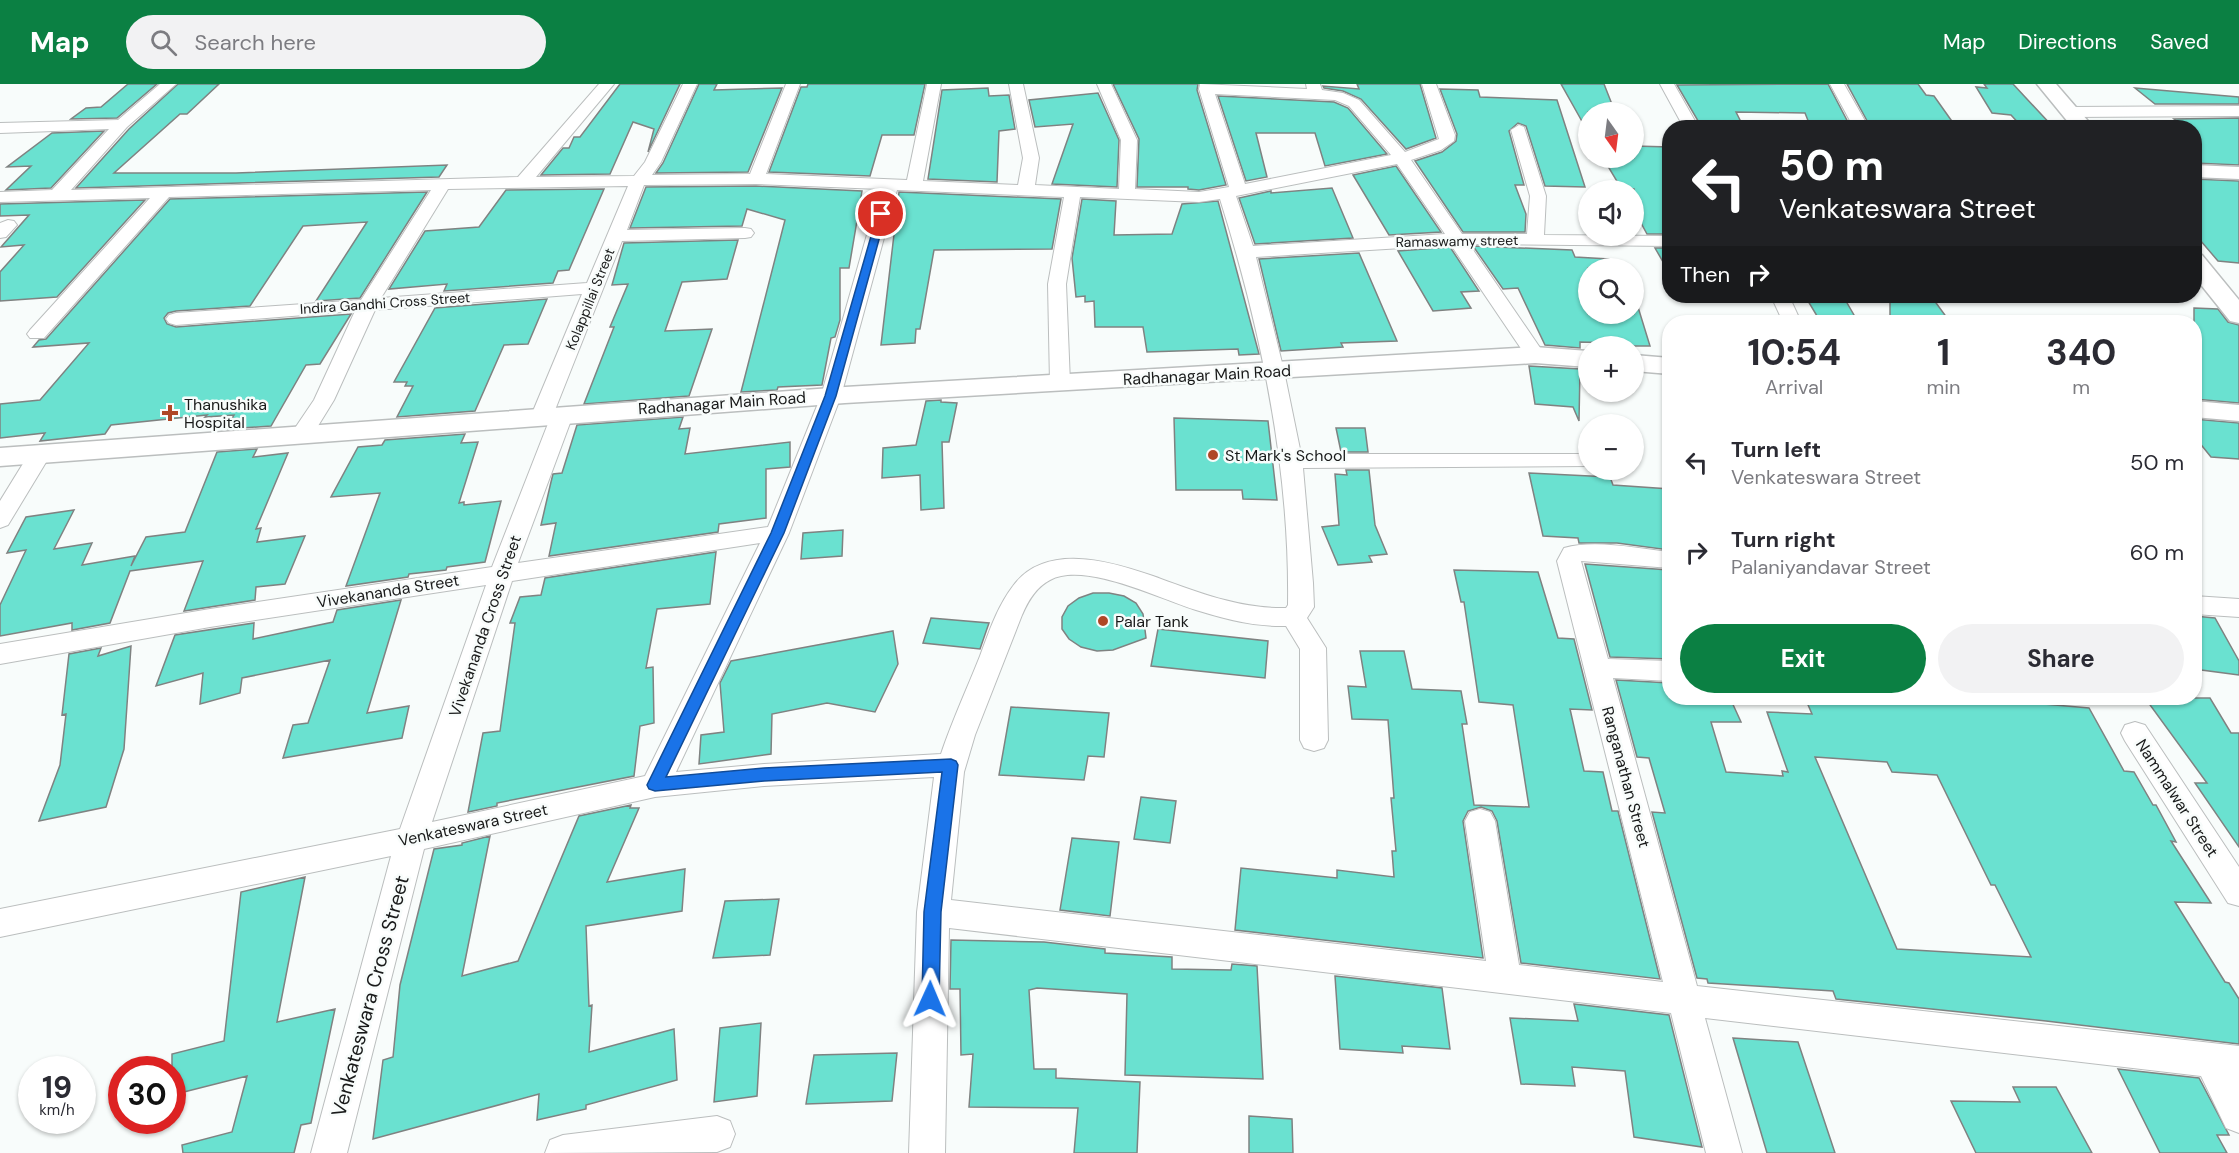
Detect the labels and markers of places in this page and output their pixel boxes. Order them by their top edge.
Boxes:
pin [855,188,906,239]
place label: Thanushika Hospital [184,394,267,433]
marker: Thanushika Hospital [161,404,179,422]
place label: St Mark's School [1225,445,1346,466]
marker: St Mark's School [1206,448,1220,462]
place label: Palar Tank [1115,611,1189,632]
marker: Palar Tank [1096,614,1110,628]

